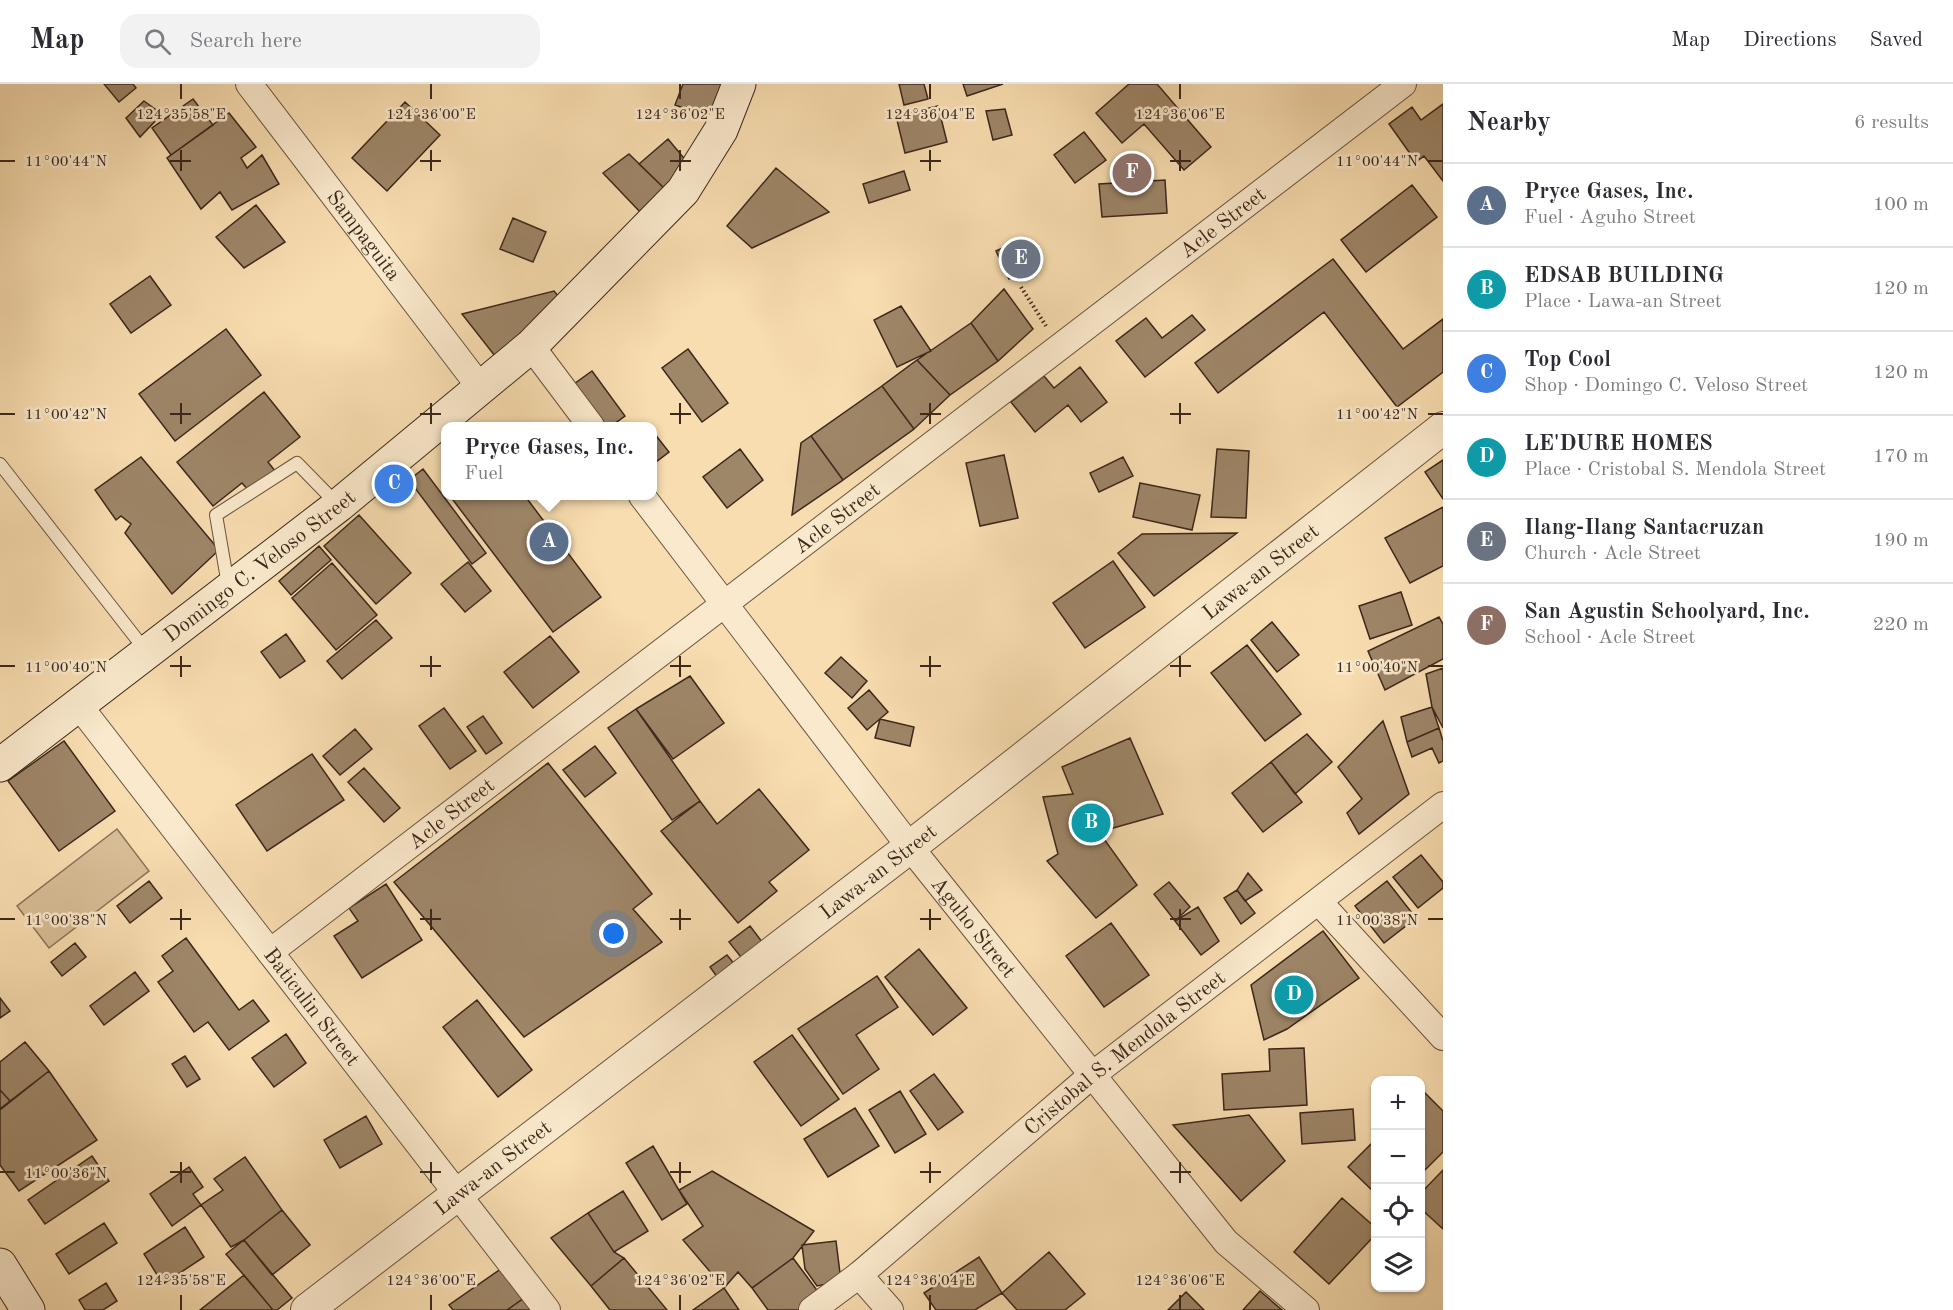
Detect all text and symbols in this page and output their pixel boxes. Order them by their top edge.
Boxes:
search box [120,14,540,68]
icon: search [141,25,174,58]
text: Map [30,27,84,55]
text: Search here [189,30,302,52]
text: Map [1671,30,1710,51]
text: Directions [1743,30,1837,51]
text: Saved [1870,30,1923,51]
text: 124°35'58"E [136,108,226,123]
text: 124°36'00"E [386,108,476,123]
text: 124°36'02"E [635,108,725,123]
text: 124°36'04"E [885,108,975,123]
text: 124°36'06"E [1135,108,1225,123]
text: Nearby [1467,110,1551,136]
text: 6 results [1854,113,1929,133]
pin: F [1112,150,1152,196]
text: 11°00'44"N [25,155,107,170]
text: 11°00'44"N [1336,155,1418,170]
text: Pryce Gases, Inc. [1524,181,1693,203]
street label: Acle Street [1177,184,1270,263]
street label: Sampaguita [322,187,404,285]
text: A [1479,195,1494,215]
text: 100 m [1873,195,1929,215]
text: Fuel · Aguho Street [1524,208,1696,228]
pin: E [1002,236,1040,282]
text: EDSAB BUILDING [1524,265,1724,287]
text: B [1479,279,1494,299]
text: 120 m [1873,279,1929,299]
text: Place · Lawa-an Street [1524,292,1722,312]
text: Top Cool [1524,349,1611,371]
text: C [1480,363,1493,383]
text: 120 m [1873,363,1929,383]
text: Shop · Domingo C. Veloso Street [1524,376,1808,396]
text: 11°00'42"N [25,408,107,423]
text: 11°00'42"N [1336,408,1418,423]
popup [441,422,657,500]
text: LE'DURE HOMES [1524,433,1713,455]
text: Pryce Gases, Inc. [464,437,634,459]
text: D [1479,447,1494,467]
text: 170 m [1873,447,1929,467]
text: Place · Cristobal S. Mendola Street [1524,460,1826,480]
pin: C [374,462,414,506]
text: Fuel [464,464,503,484]
street label: Acle Street [791,480,885,558]
street label: Domingo C. Veloso Street [161,487,360,647]
text: Ilang-Ilang Santacruzan [1524,517,1764,539]
pin: A [530,520,568,564]
street label: Lawa-an Street [1199,521,1323,625]
text: E [1480,531,1493,551]
text: 190 m [1873,531,1929,551]
text: Church · Acle Street [1524,544,1701,564]
text: San Agustin Schoolyard, Inc. [1524,601,1810,623]
text: F [1480,615,1493,635]
text: 220 m [1873,615,1929,635]
text: School · Acle Street [1524,628,1695,648]
text: 11°00'40"N [25,661,107,676]
text: 11°00'40"N [1336,661,1418,676]
street label: Acle Street [405,775,499,854]
pin: B [1072,800,1110,846]
street label: Lawa-an Street [817,821,941,924]
street label: Aguho Street [926,874,1019,982]
text: 11°00'38"N [25,914,107,929]
text: 11°00'38"N [1336,914,1418,929]
your location [599,919,628,948]
street label: Baticulin Street [259,945,363,1070]
street label: Cristobal S. Mendola Street [1021,968,1230,1140]
pin: D [1274,972,1314,1018]
map controls [1371,1076,1425,1292]
button: + [1371,1076,1425,1130]
street label: Lawa-an Street [431,1117,556,1220]
button: − [1371,1130,1425,1184]
text: 11°00'36"N [25,1167,107,1182]
button: locate [1371,1184,1425,1238]
button: layers [1371,1238,1425,1292]
text: 124°35'58"E [136,1274,226,1289]
text: 124°36'00"E [386,1274,476,1289]
text: 124°36'02"E [635,1274,725,1289]
text: 124°36'04"E [885,1274,975,1289]
text: 124°36'06"E [1135,1274,1225,1289]

